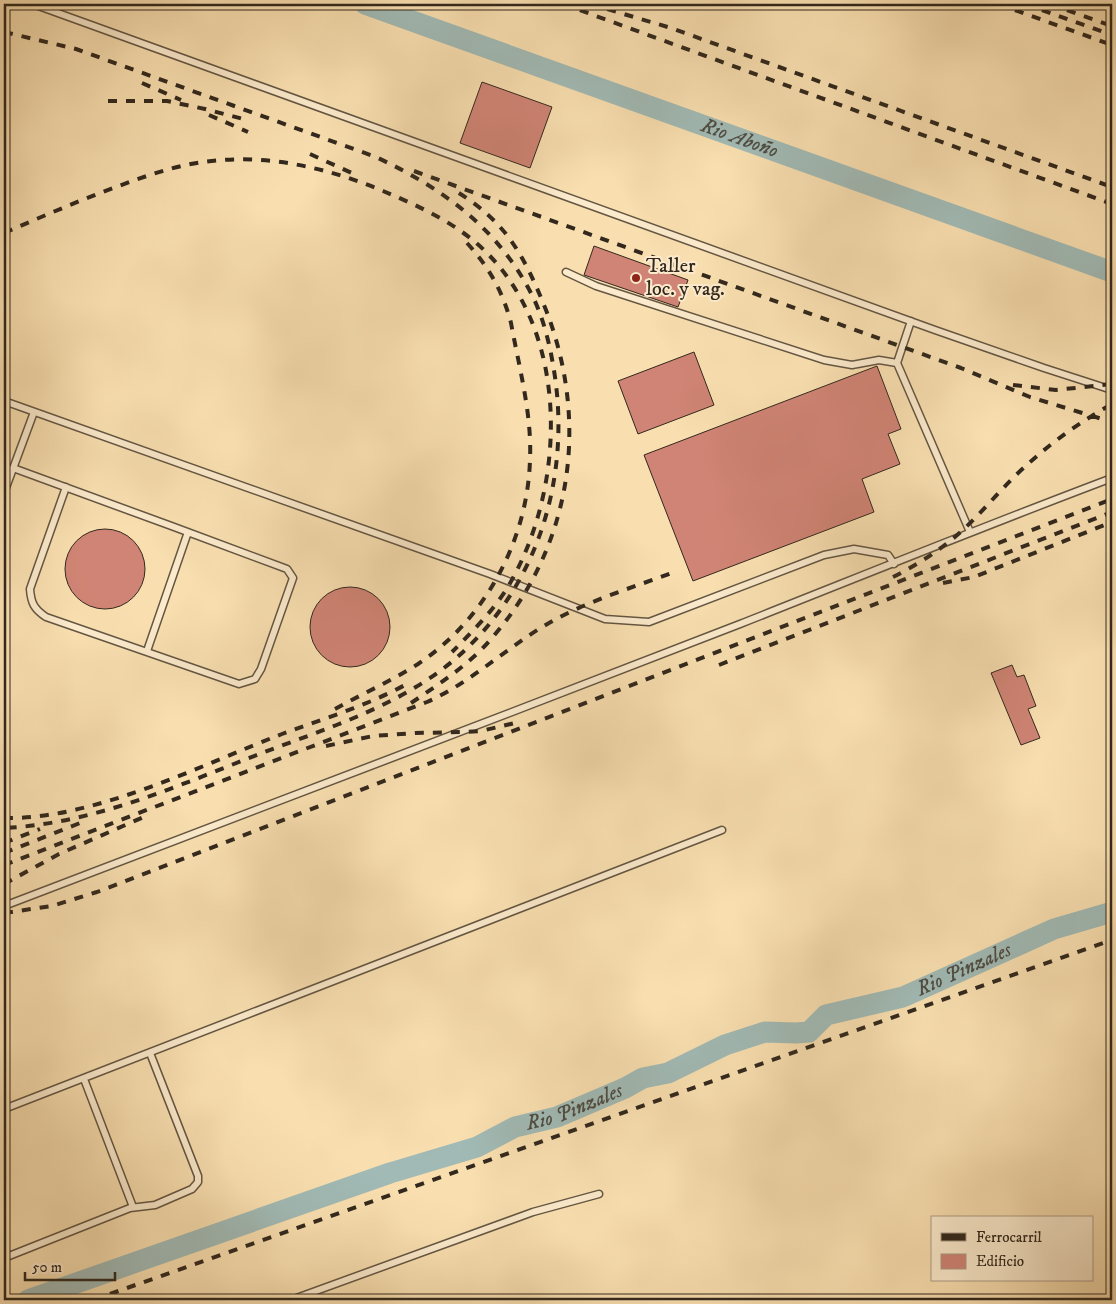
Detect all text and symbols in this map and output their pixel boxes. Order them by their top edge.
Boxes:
water label: Rio Aboño [696,112,782,164]
place label: Taller loc. y vag. [646,254,725,302]
marker: Taller loc. y vag. [630,272,642,284]
water label: Rio Pinzales [911,937,1016,1003]
water label: Rio Pinzales [522,1077,627,1137]
legend [931,1216,1094,1282]
text: Ferrocarril [976,1228,1042,1247]
scale bar [25,1249,115,1281]
text: Edificio [976,1252,1024,1271]
text: 50 m [32,1258,62,1277]

